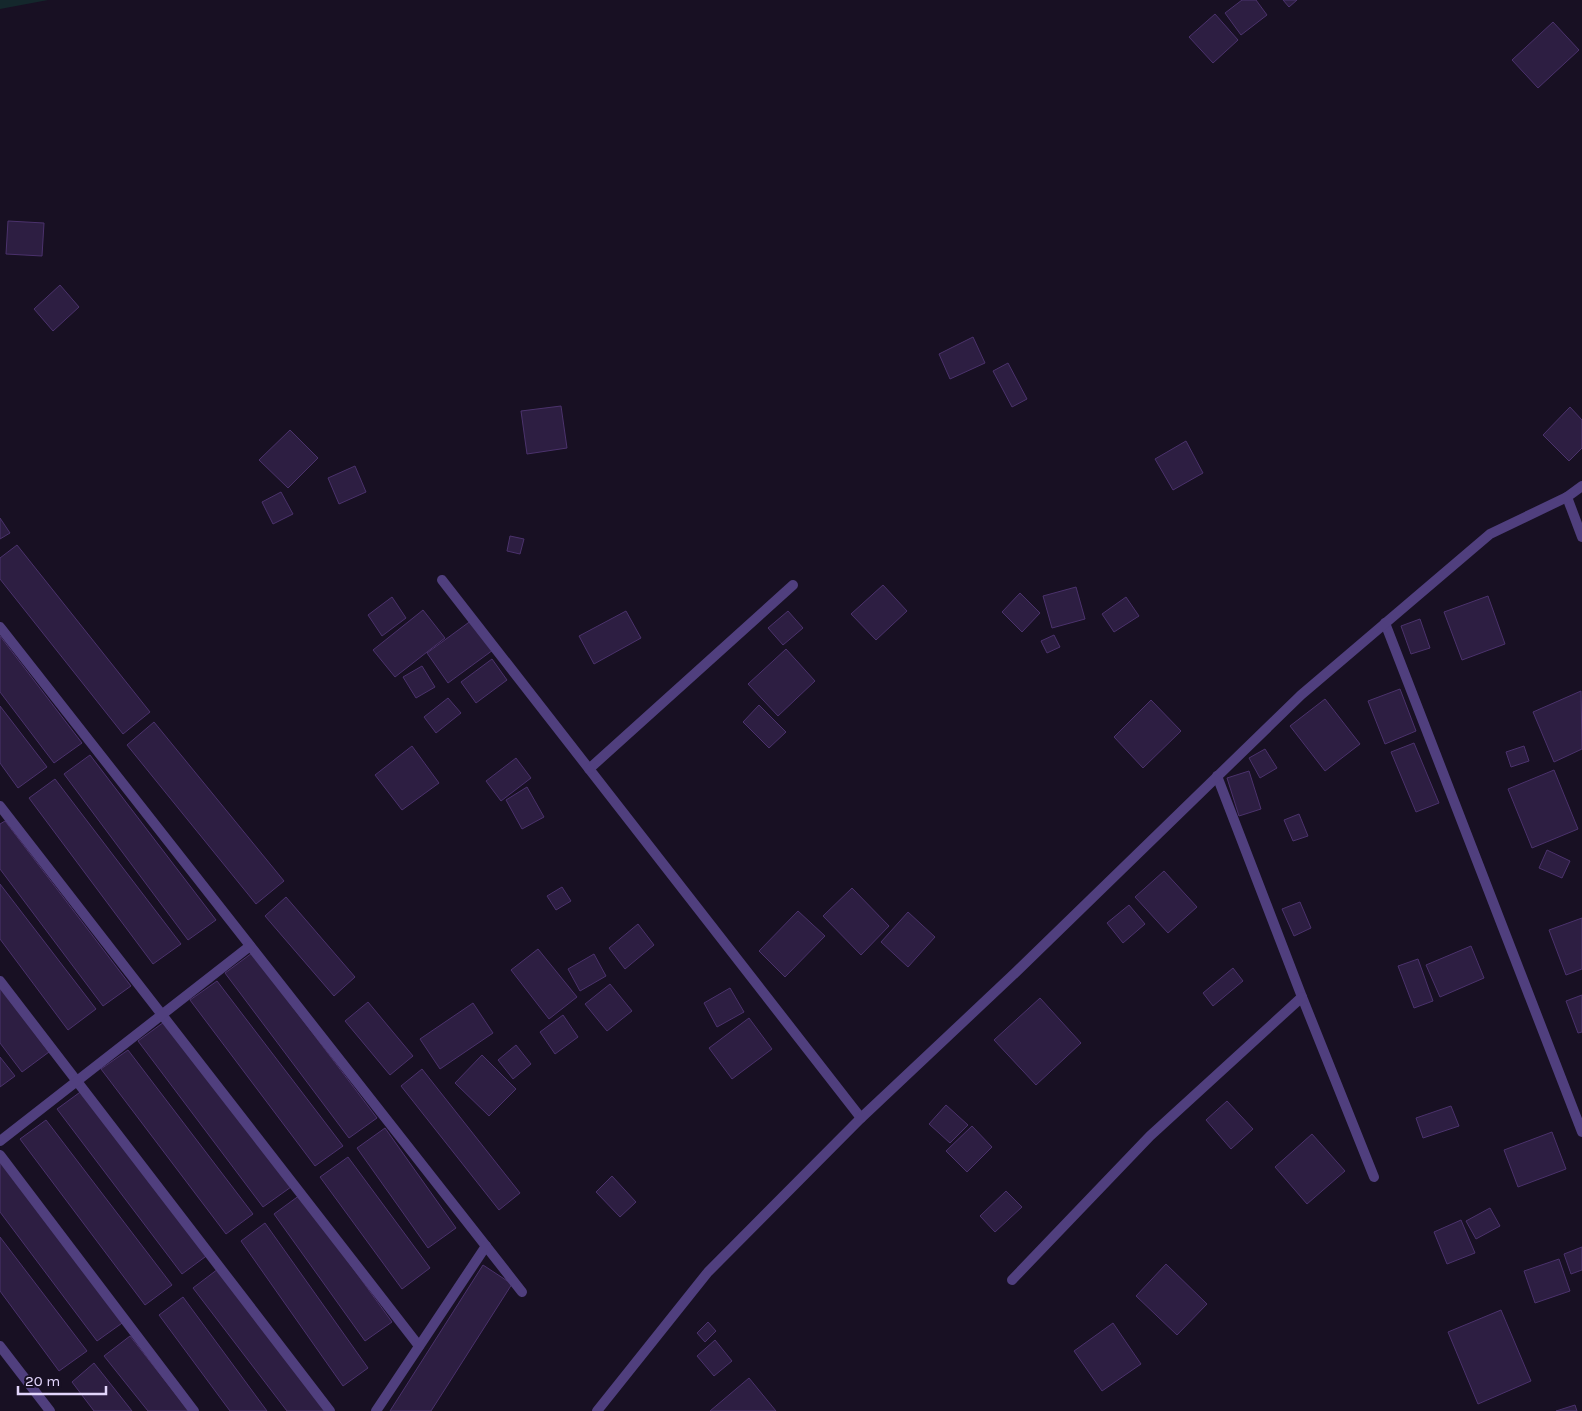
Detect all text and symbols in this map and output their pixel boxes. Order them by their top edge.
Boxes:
scale bar [18,1364,105,1396]
text: 20 m [25,1372,60,1390]

